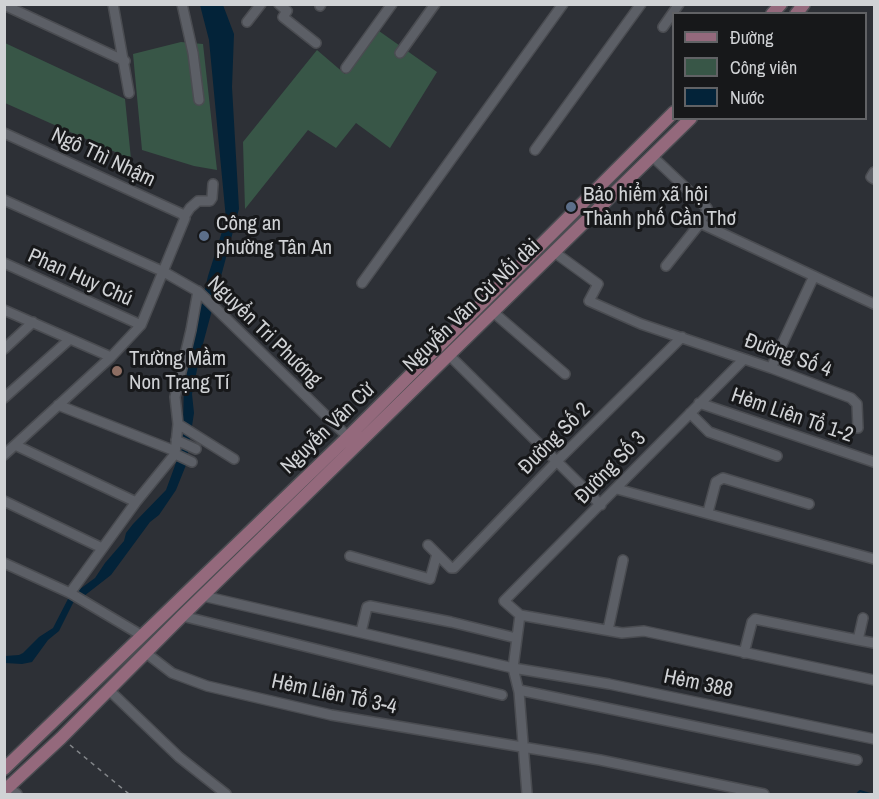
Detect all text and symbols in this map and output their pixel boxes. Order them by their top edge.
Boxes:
legend [672,12,867,120]
text: Đường [730,25,774,50]
text: Công viên [730,55,797,80]
text: Nước [730,85,764,110]
street label: Ngô Thì Nhậm [47,123,159,193]
place label: Bảo hiểm xã hội Thành phố Cần Thơ [583,182,736,232]
marker: Bảo hiểm xã hội Thành phố Cần Thơ [564,200,578,214]
place label: Công an phường Tân An [216,211,332,261]
marker: Công an phường Tân An [197,229,211,243]
street label: Nguyễn Văn Cừ Nối dài [398,234,546,378]
street label: Phan Huy Chú [24,244,136,312]
street label: Nguyển Tri Phương [202,271,326,393]
street label: Đường Số 4 [741,329,835,383]
place label: Trường Mầm Non Trạng Tí [129,346,229,396]
marker: Trường Mầm Non Trạng Tí [110,364,124,378]
street label: Nguyễn Văn Cừ [276,378,380,480]
street label: Hẻm Liên Tổ 1-2 [728,383,856,449]
street label: Đường Số 2 [514,398,596,480]
street label: Đường Số 3 [570,427,652,509]
street label: Hẻm 388 [661,664,735,704]
street label: Hẻm Liên Tổ 3-4 [269,669,399,721]

